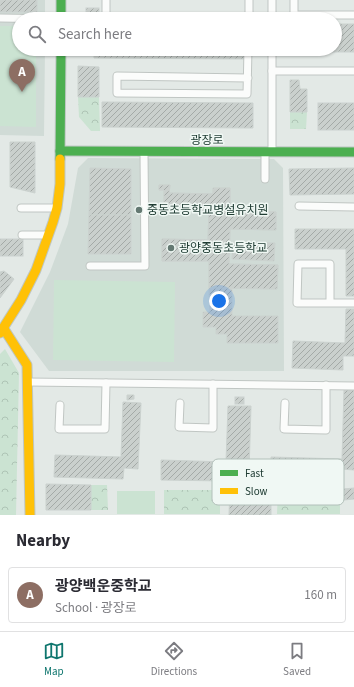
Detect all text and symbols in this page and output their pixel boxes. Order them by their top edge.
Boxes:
search box [12,12,342,56]
icon: search [26,23,48,45]
text: Search here [58,24,132,45]
pin: A [9,59,35,92]
street label: 광장로 [190,132,224,149]
place label: 중동초등학교병설유치원 [147,202,268,219]
marker: 중동초등학교병설유치원 [134,205,144,215]
place label: 광양중동초등학교 [179,240,267,257]
marker: 광양중동초등학교 [166,243,176,253]
your location [209,291,229,311]
legend [212,459,344,505]
text: Fast [245,466,264,481]
text: Slow [245,484,268,499]
text: Nearby [16,529,70,553]
text: 광양백운중학교 [55,576,152,597]
text: A [26,586,34,604]
text: 160 m [304,586,337,604]
text: School · 광장로 [55,599,137,617]
tab: Map [43,640,65,679]
tab: Directions [151,640,197,679]
tab: Saved [283,640,311,679]

